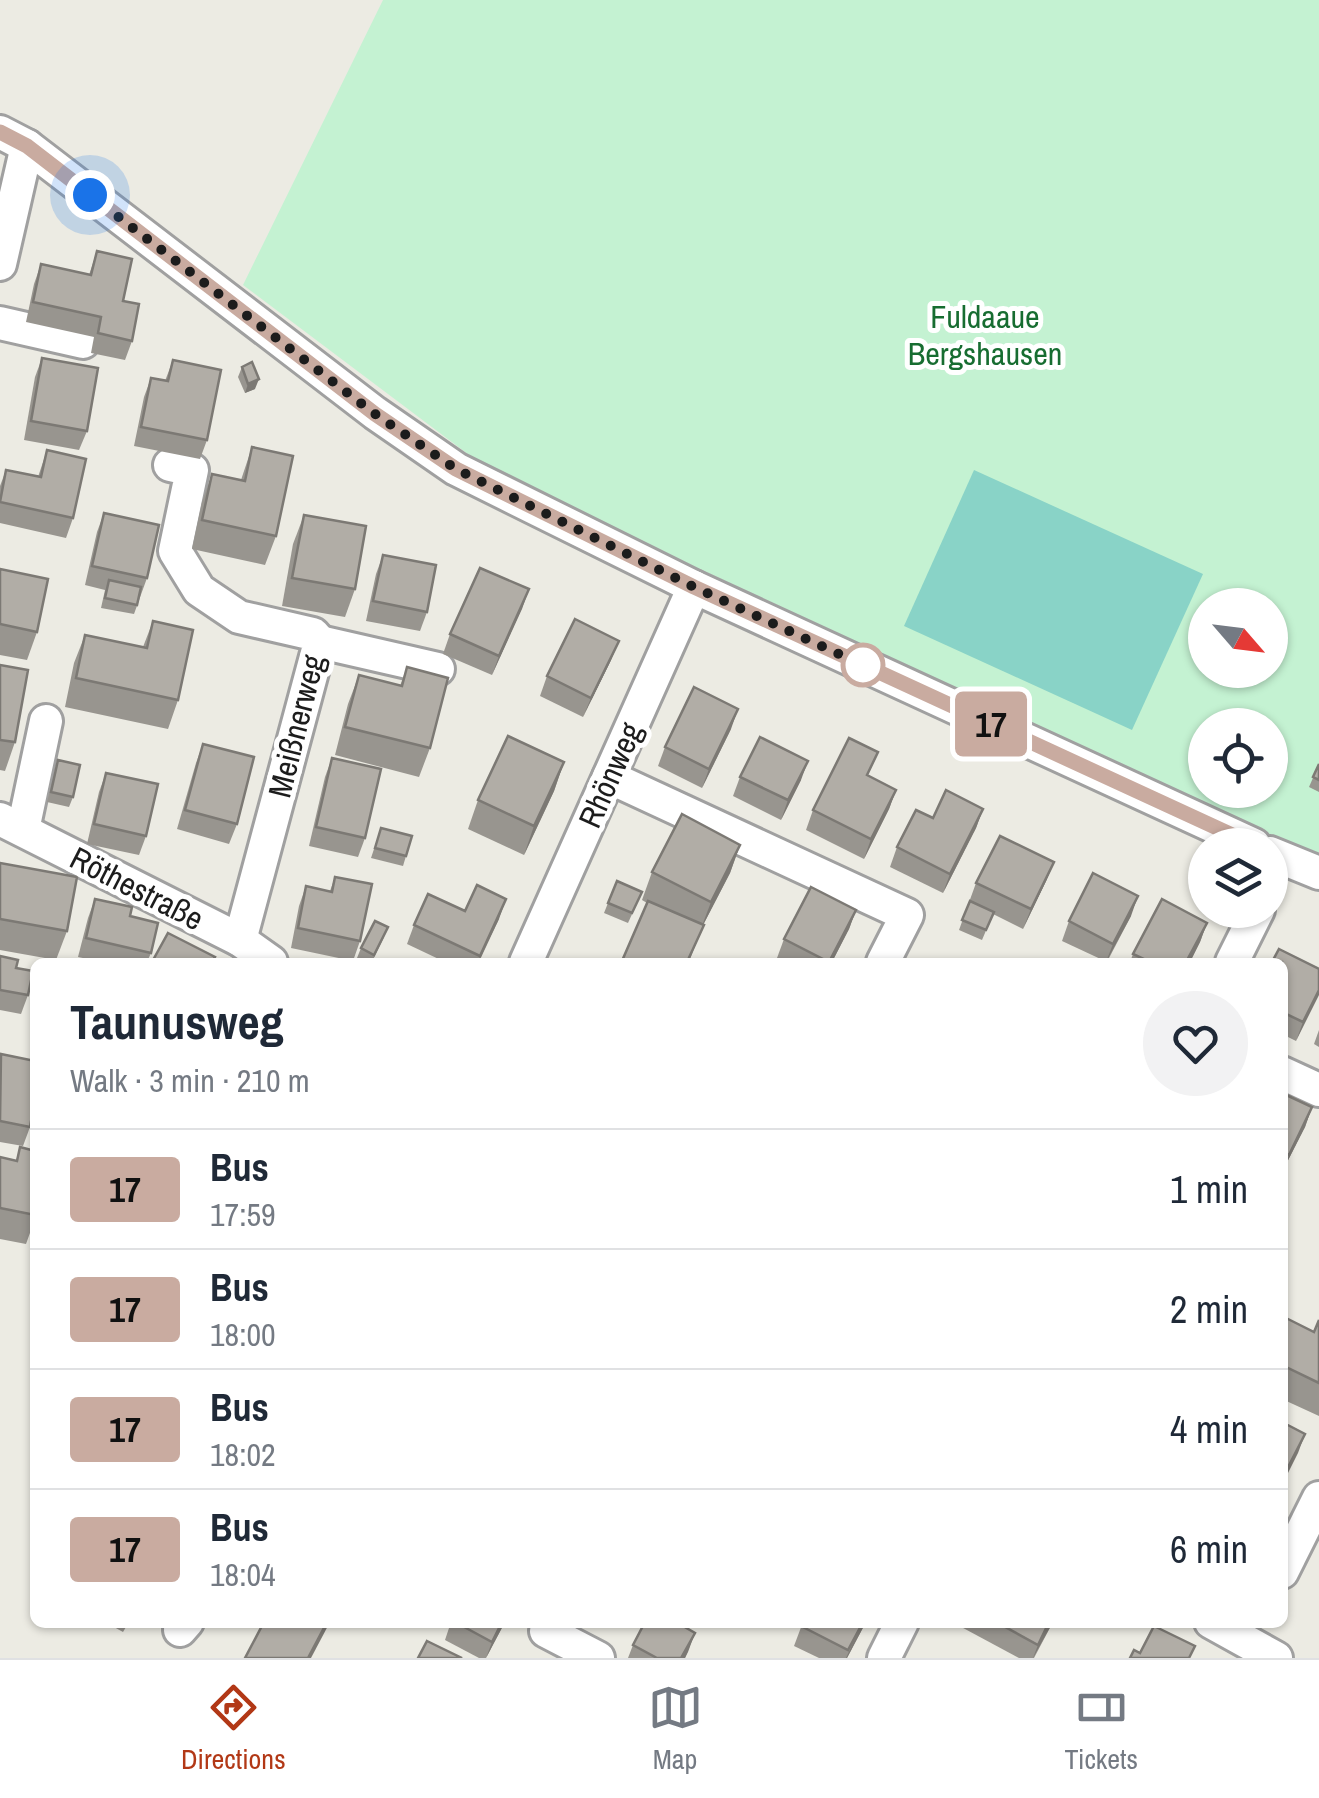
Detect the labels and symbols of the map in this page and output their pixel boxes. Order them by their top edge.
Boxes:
your location [65,170,115,220]
park label: Fuldaaue Bergshausen [908,295,1062,375]
north arrow [1188,588,1288,688]
unlabelled marker [842,644,884,686]
street label: Meißnerweg [257,650,335,802]
line badge: 17 [946,692,1036,756]
street label: Rhönweg [568,715,652,834]
street label: Röthestraße [63,836,211,940]

